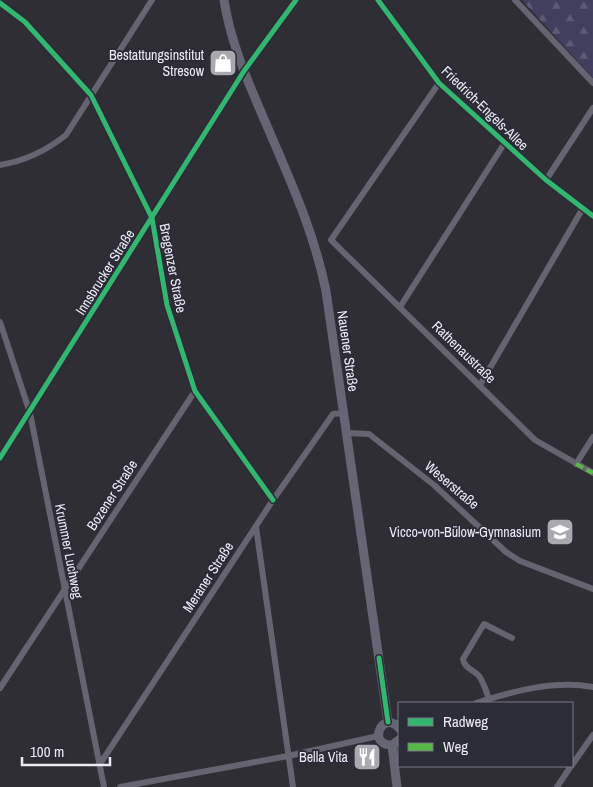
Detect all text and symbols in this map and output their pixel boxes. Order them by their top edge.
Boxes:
place label: Bestattungsinstitut Stresow [109,46,205,80]
shop icon: Bestattungsinstitut Stresow [208,48,238,78]
street label: Friedrich-Engels-Allee [438,62,532,154]
street label: Bregenzer Straße [156,222,190,314]
street label: Innsbrucker Straße [72,226,138,318]
street label: Nauener Straße [333,309,363,393]
street label: Rathenaustraße [428,317,500,387]
street label: Bozener Straße [83,456,141,534]
street label: Weserstraße [421,457,483,513]
street label: Krummer Luchweg [51,502,87,601]
school or university icon: Vicco-von-Bülow-Gymnasium [545,517,575,547]
place label: Vicco-von-Bülow-Gymnasium [389,523,541,541]
street label: Meraner Straße [179,538,237,616]
legend [398,702,573,767]
text: Radweg [443,711,488,732]
scale bar [22,734,110,766]
text: Weg [443,736,468,757]
text: 100 m [30,741,64,762]
restaurant icon: Bella Vita [352,742,382,772]
place label: Bella Vita [299,748,349,766]

